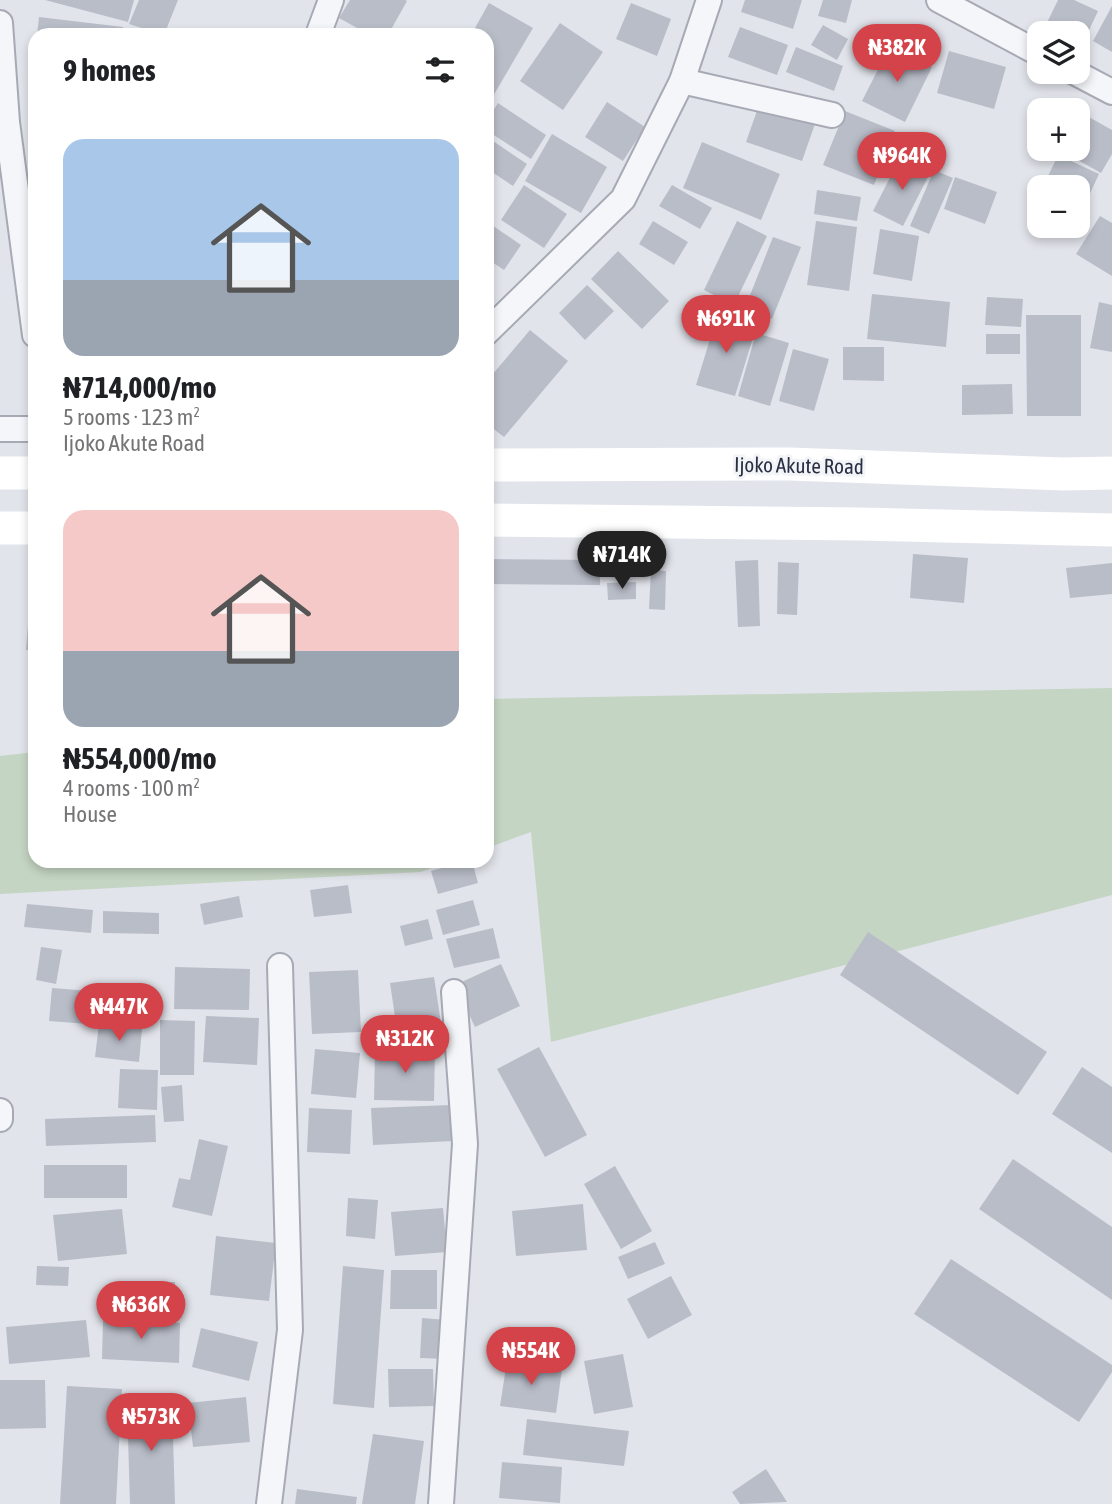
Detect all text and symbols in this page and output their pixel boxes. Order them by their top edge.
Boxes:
map controls [1027,21,1090,238]
button: layers [1027,21,1090,84]
pin: ₦382K [848,24,946,84]
text: ₦382K [868,34,926,60]
icon: filters [421,51,459,89]
text: 9 homes [63,53,156,87]
button: + [1027,98,1090,161]
pin: ₦964K [853,132,951,192]
text: ₦964K [873,142,931,168]
button: − [1027,175,1090,238]
icon: home [198,185,324,311]
pin: ₦691K [677,296,775,355]
text: ₦691K [697,305,755,331]
text: ₦714,000/mo [63,370,216,404]
text: 5 rooms · 123 m² [63,404,200,430]
text: Ijoko Akute Road [63,430,205,456]
street label: Ijoko Akute Road [734,452,864,478]
pin: ₦714K [573,532,671,591]
text: ₦714K [593,541,651,567]
icon: home [198,556,324,682]
text: ₦554,000/mo [63,741,216,775]
text: 4 rooms · 100 m² [63,775,200,801]
text: House [63,801,117,827]
pin: ₦447K [70,984,168,1043]
text: ₦447K [90,993,148,1019]
pin: ₦312K [356,1016,454,1075]
text: ₦312K [376,1025,434,1051]
pin: ₦636K [92,1282,190,1341]
text: ₦636K [112,1291,170,1317]
pin: ₦554K [482,1328,580,1387]
text: ₦554K [502,1337,560,1363]
pin: ₦573K [102,1394,200,1453]
text: ₦573K [122,1403,180,1429]

